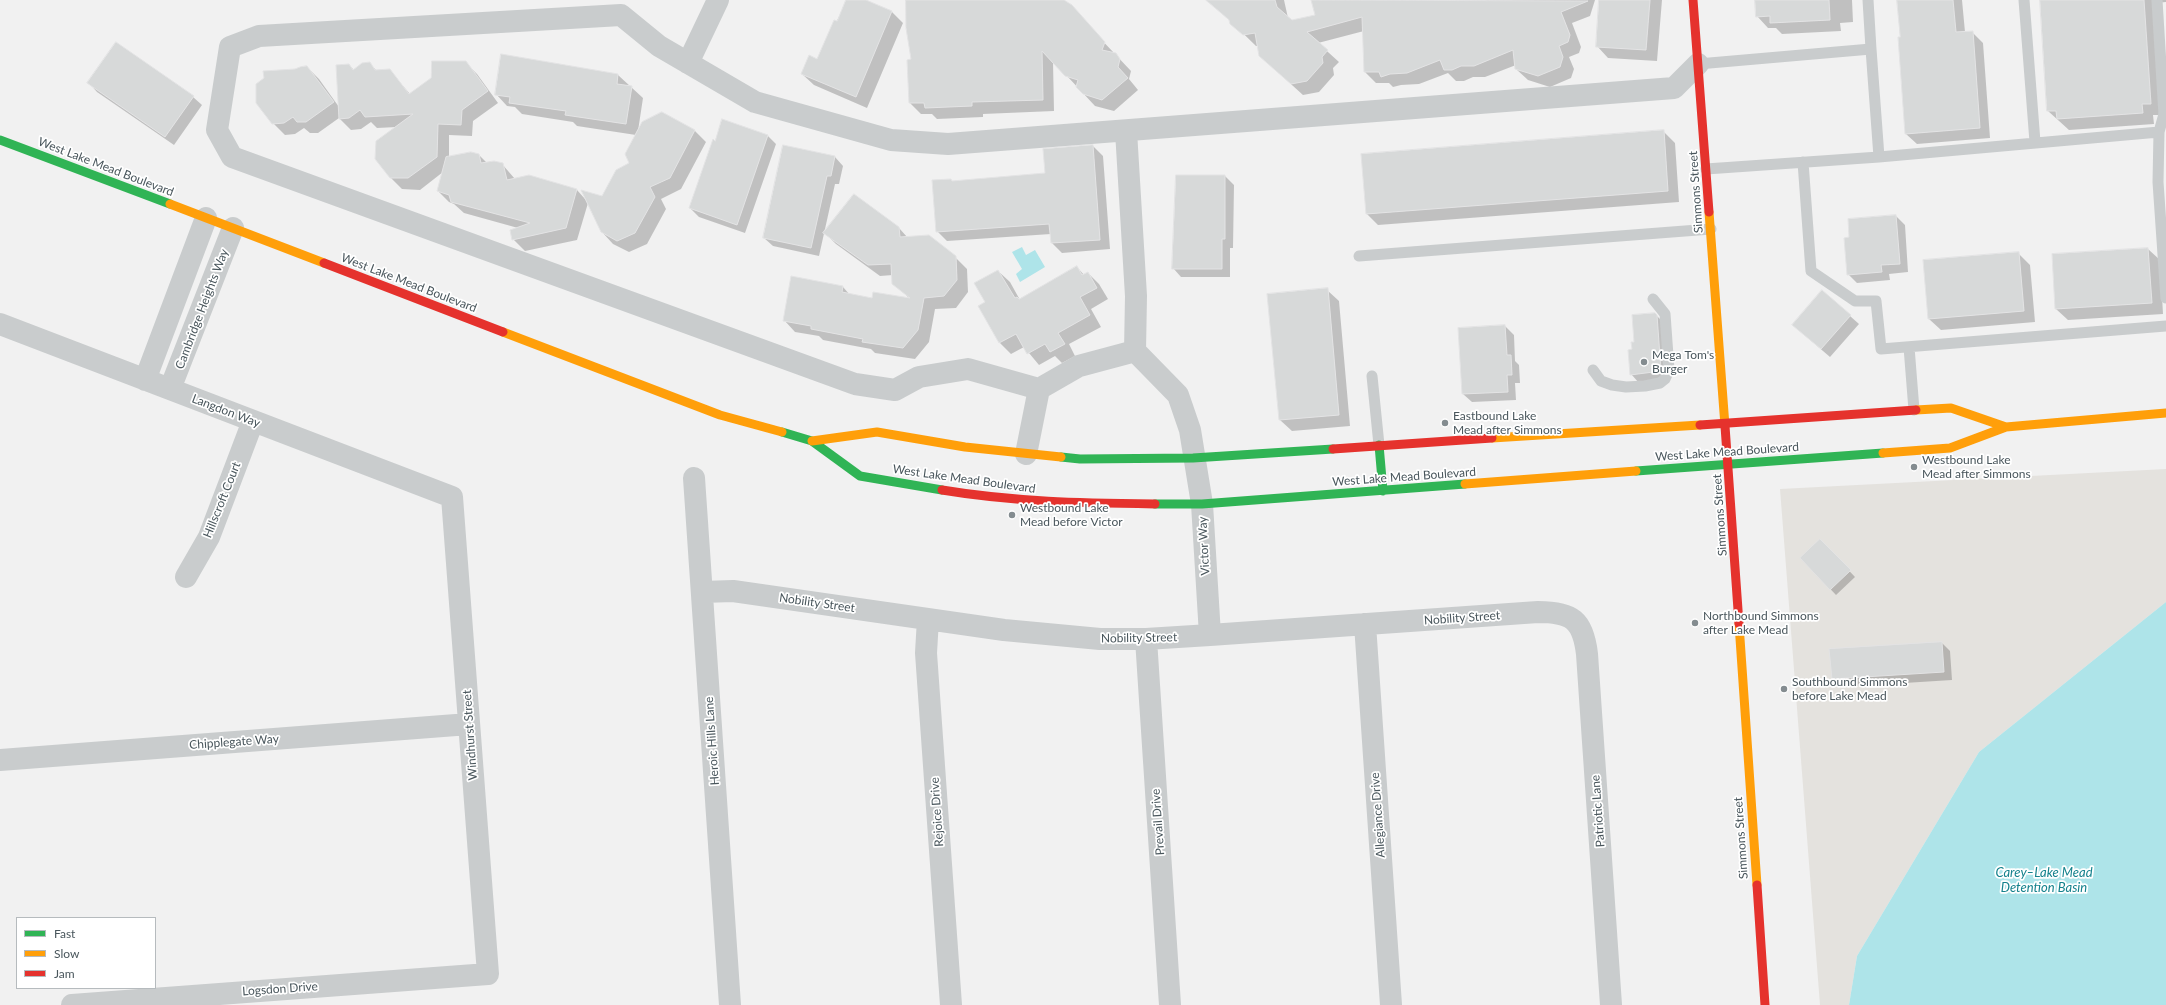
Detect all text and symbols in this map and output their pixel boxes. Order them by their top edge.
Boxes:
street label: West Lake Mead Boulevard [36,134,176,200]
street label: Simmons Street [1686,150,1706,234]
street label: Cambridge Heights Way [172,247,232,371]
street label: West Lake Mead Boulevard [339,250,479,316]
place label: Mega Tom's Burger [1652,348,1714,376]
marker: Mega Tom's Burger [1639,357,1649,367]
street label: Langdon Way [190,391,262,431]
place label: Eastbound Lake Mead after Simmons [1453,409,1562,437]
marker: Eastbound Lake Mead after Simmons [1440,418,1450,428]
street label: West Lake Mead Boulevard [1655,440,1799,464]
place label: Westbound Lake Mead after Simmons [1922,453,2031,481]
street label: Hillscroft Court [200,460,244,540]
street label: West Lake Mead Boulevard [892,462,1036,496]
marker: Westbound Lake Mead after Simmons [1909,462,1919,472]
street label: West Lake Mead Boulevard [1332,465,1476,489]
street label: Simmons Street [1710,473,1730,557]
place label: Westbound Lake Mead before Victor [1020,501,1123,529]
marker: Westbound Lake Mead before Victor [1007,510,1017,520]
street label: Victor Way [1195,516,1213,576]
street label: Nobility Street [778,591,856,615]
street label: Nobility Street [1423,608,1501,628]
place label: Northbound Simmons after Lake Mead [1703,609,1819,637]
marker: Northbound Simmons after Lake Mead [1690,618,1700,628]
street label: Nobility Street [1101,630,1177,646]
place label: Southbound Simmons before Lake Mead [1792,675,1907,703]
marker: Southbound Simmons before Lake Mead [1779,684,1789,694]
street label: Windhurst Street [460,689,480,781]
street label: Heroic Hills Lane [702,696,722,786]
street label: Chipplegate Way [189,732,279,752]
street label: Allegiance Drive [1368,772,1388,858]
street label: Patriotic Lane [1588,774,1608,848]
street label: Rejoice Drive [927,777,947,847]
street label: Prevail Drive [1148,788,1168,856]
street label: Simmons Street [1731,796,1751,880]
water label: Carey–Lake Mead Detention Basin [1995,865,2093,896]
legend [16,917,156,989]
text: Fast [54,926,75,941]
text: Slow [54,946,79,961]
text: Jam [54,966,75,981]
street label: Logsdon Drive [242,979,318,999]

